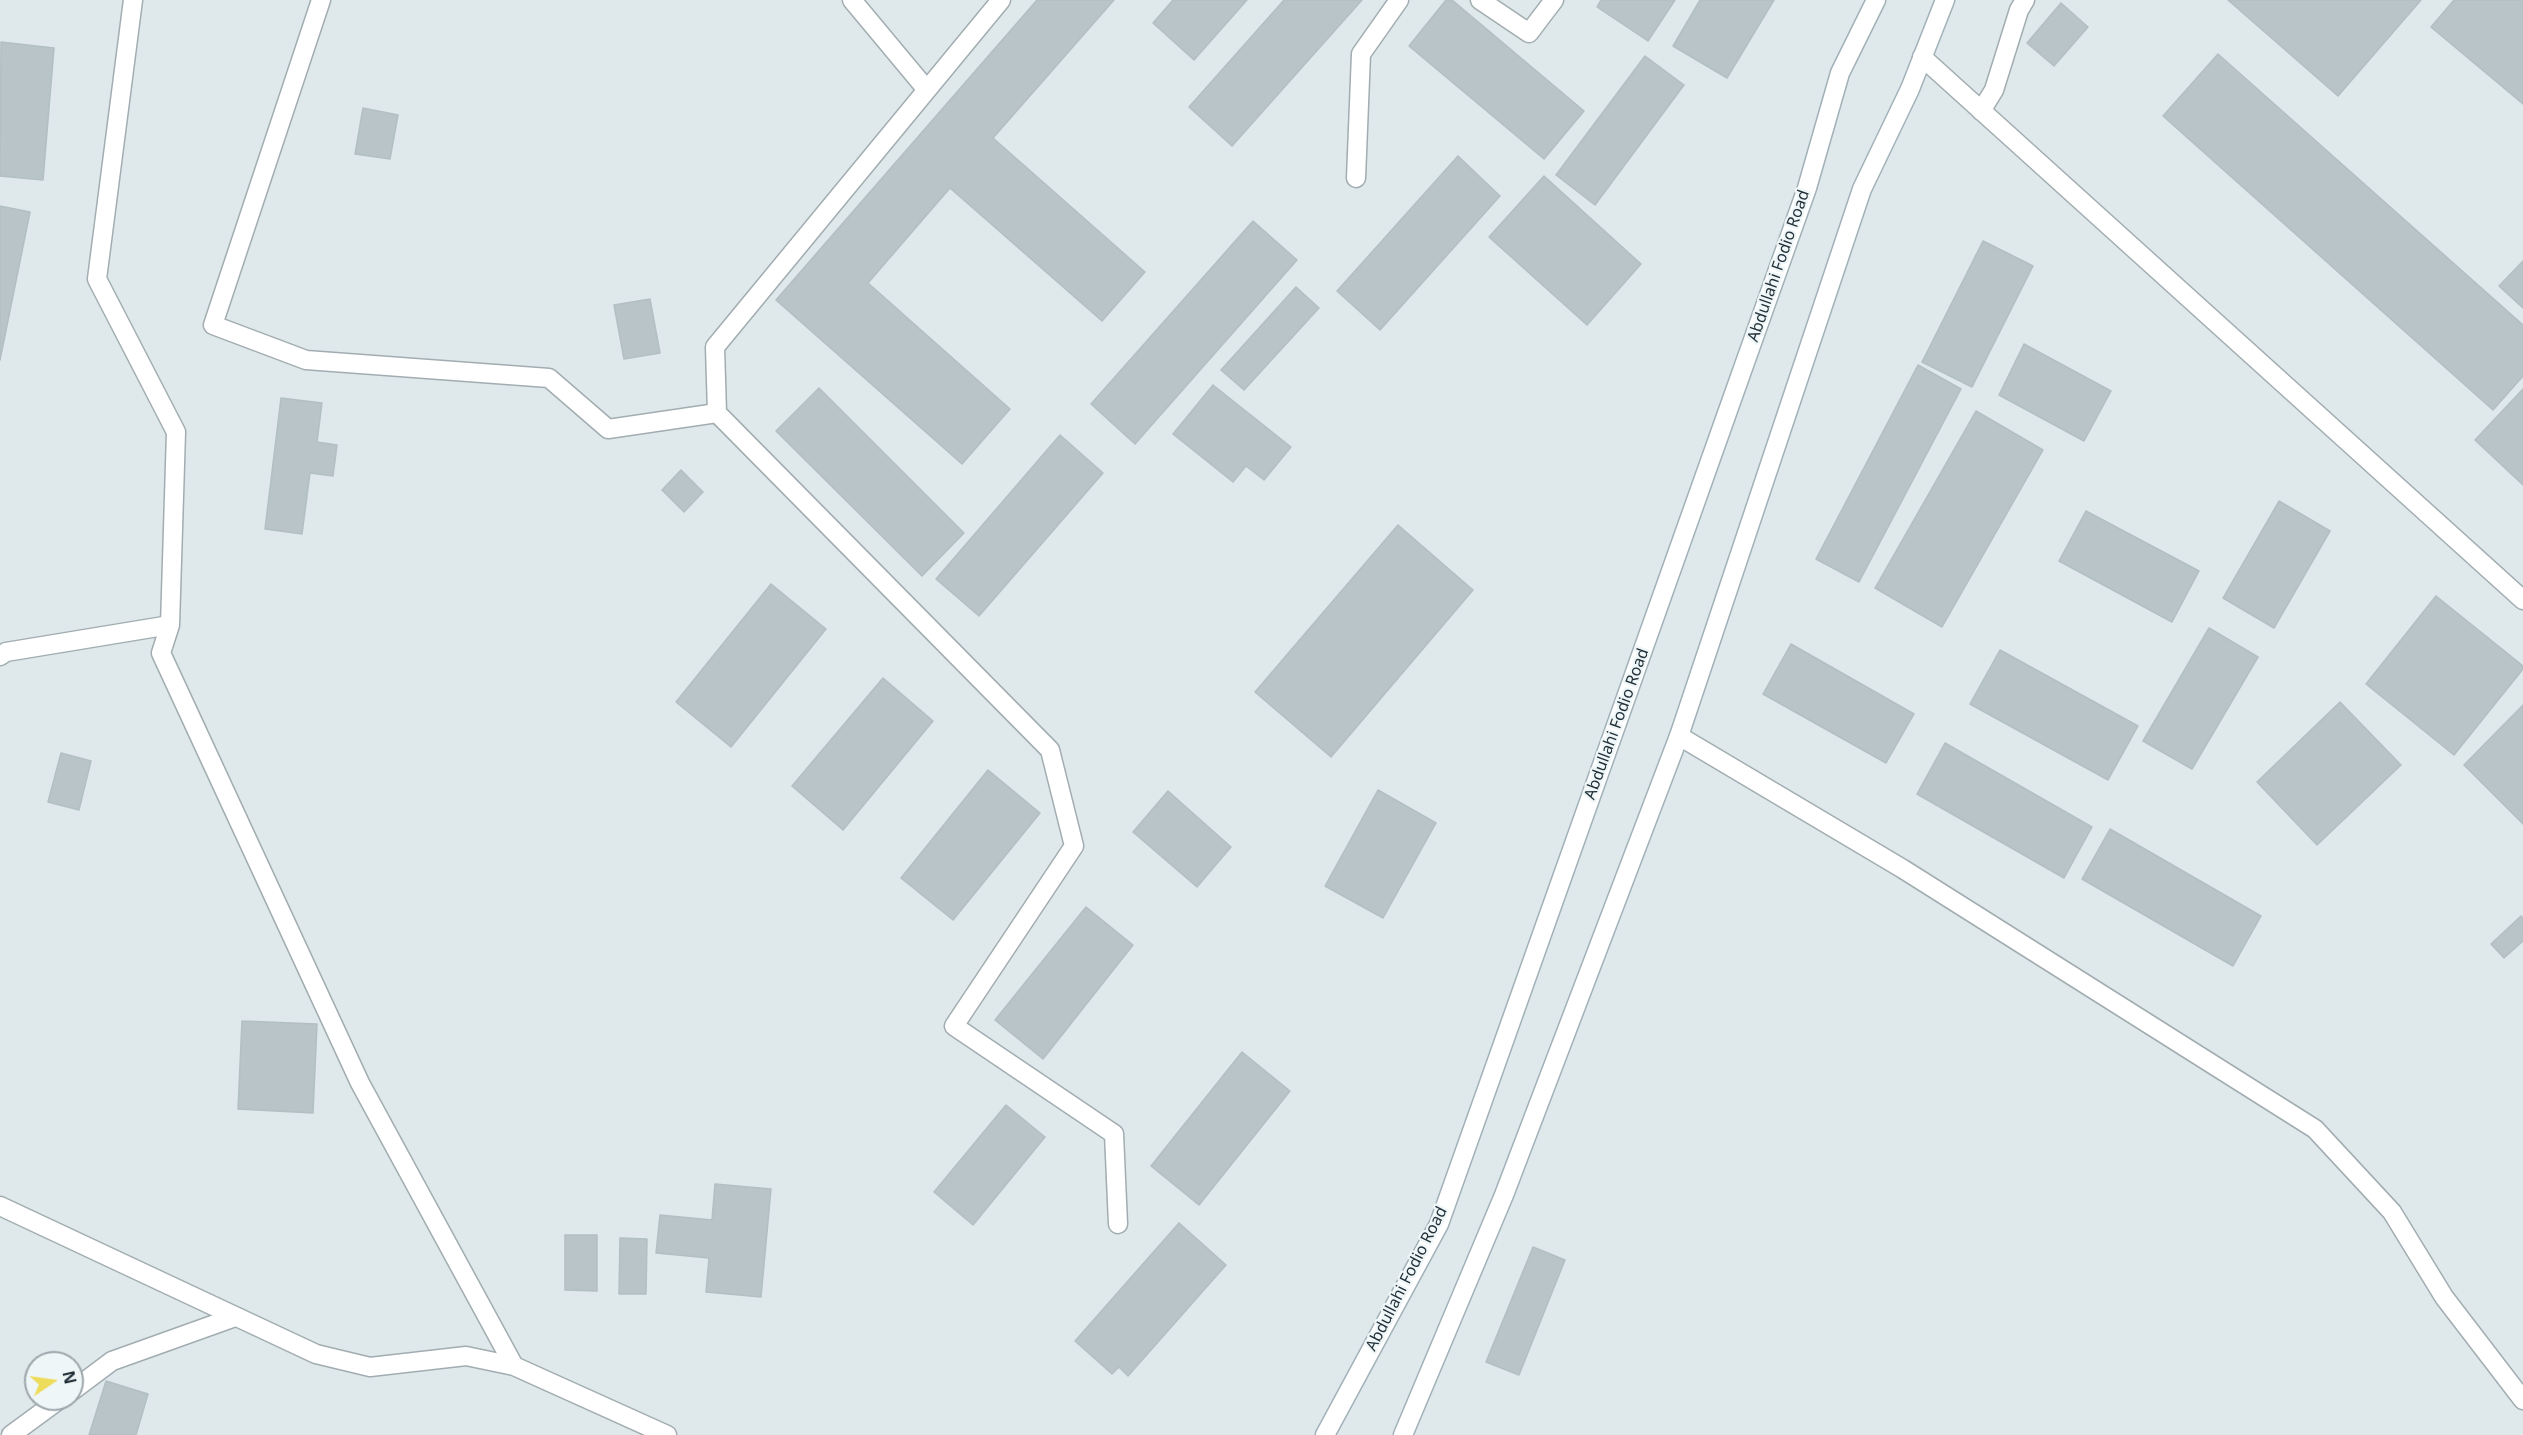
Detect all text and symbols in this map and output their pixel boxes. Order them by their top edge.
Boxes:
street label: Abdullahi Fodio Road [1744,187,1814,345]
street label: Abdullahi Fodio Road [1581,646,1653,802]
street label: Abdullahi Fodio Road [1362,1204,1452,1354]
north arrow [24,1351,84,1411]
text: N [57,1369,82,1386]

